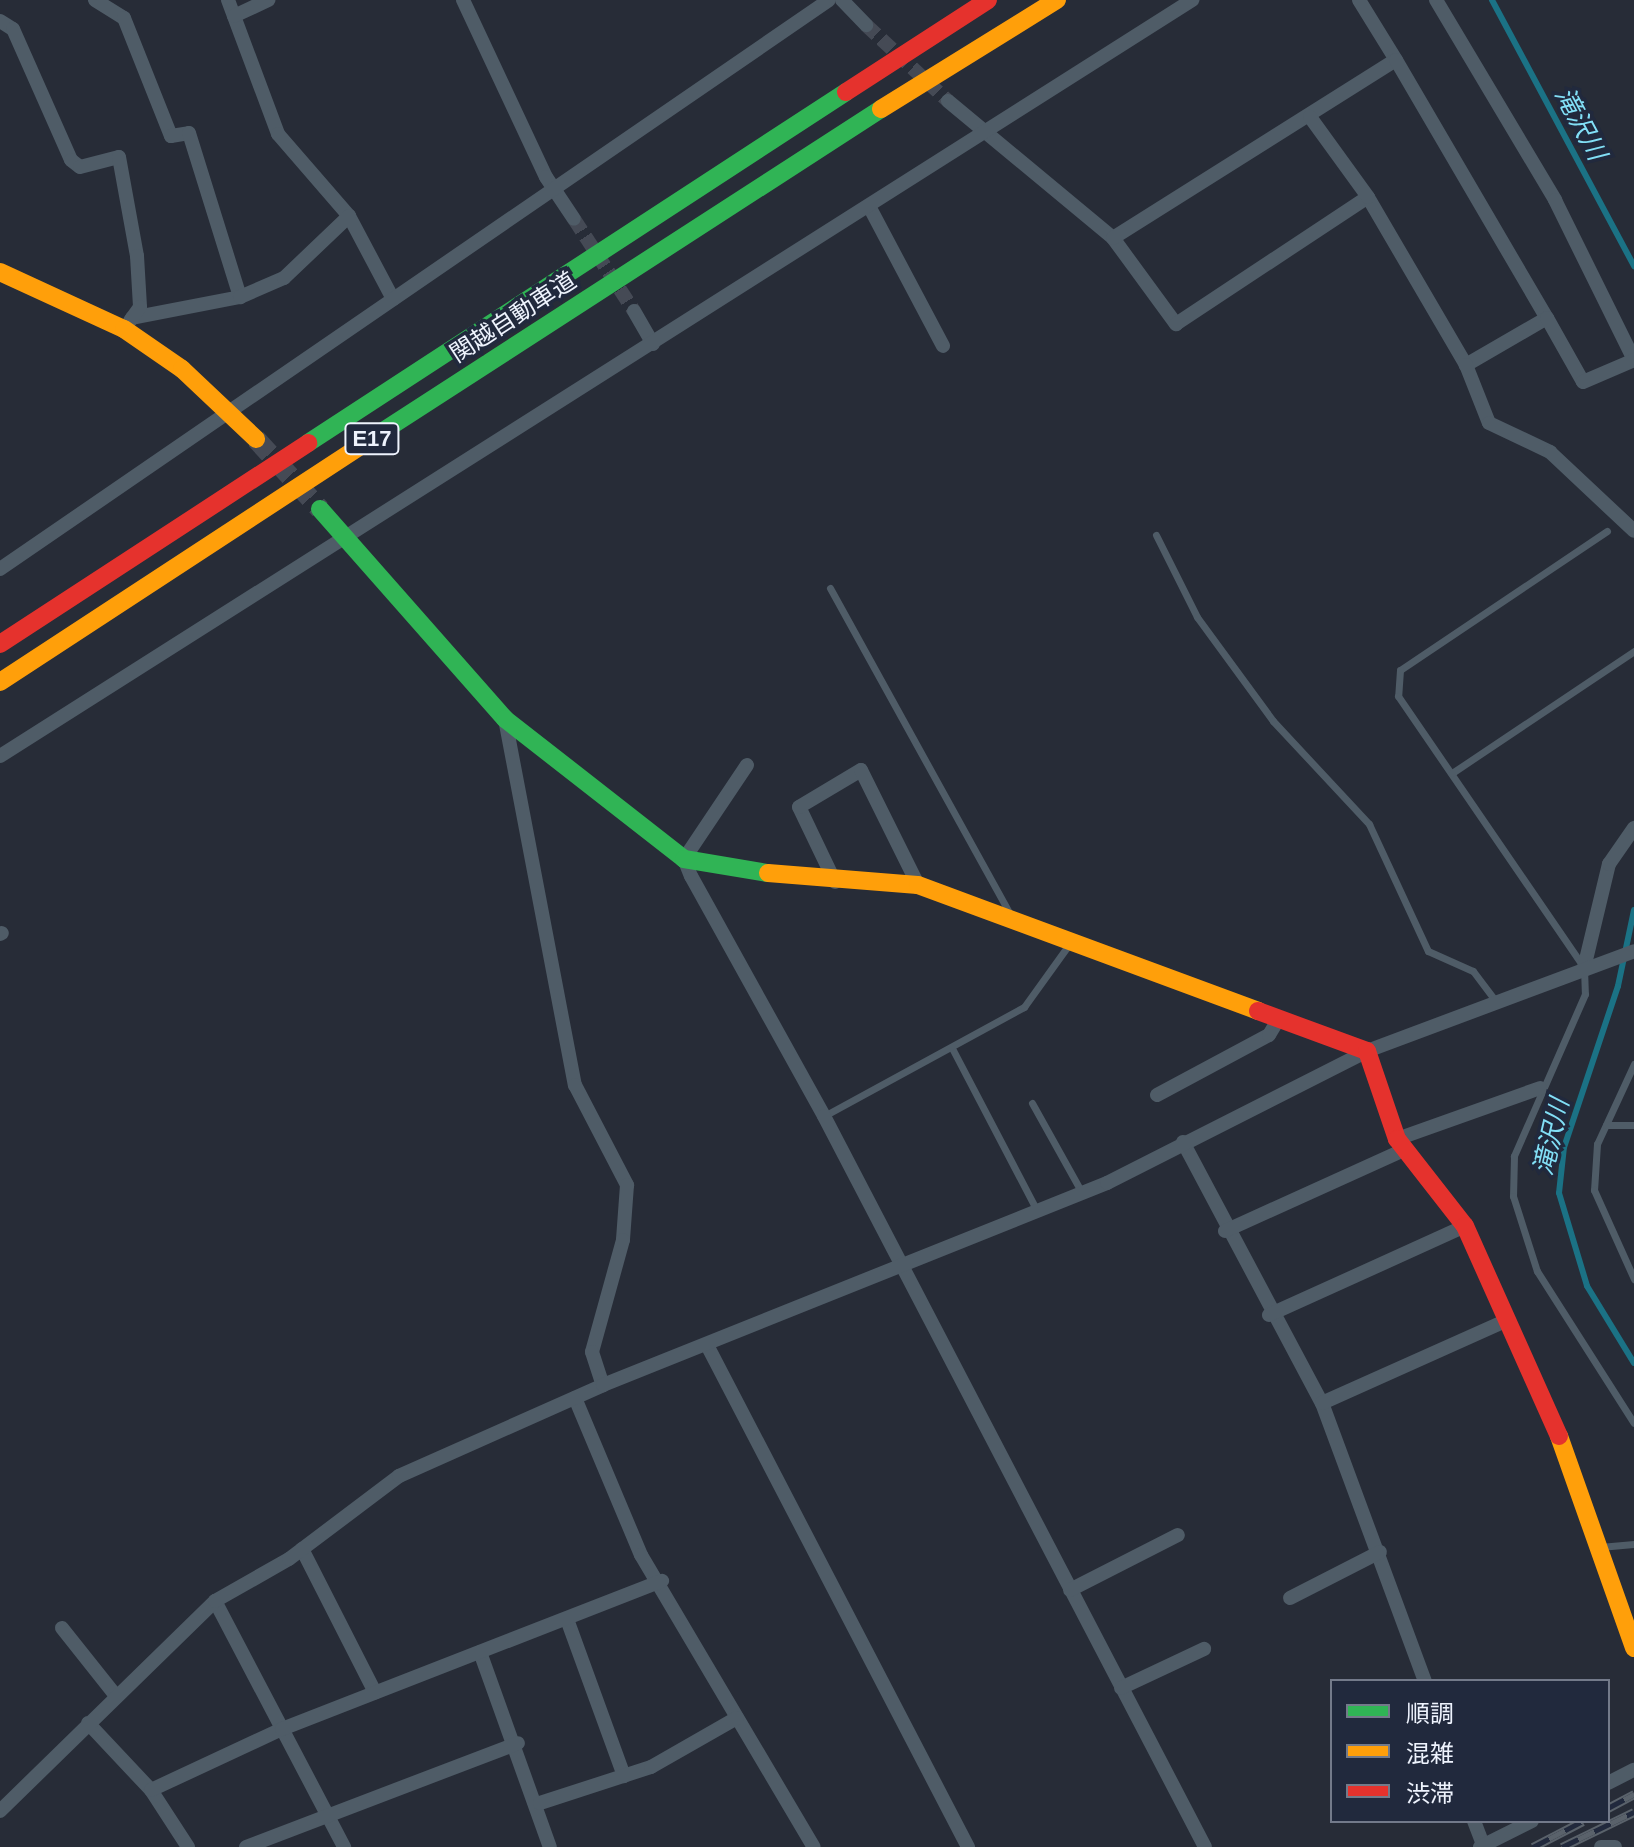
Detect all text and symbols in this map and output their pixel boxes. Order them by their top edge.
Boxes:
water label: 滝沢川 [1548,82,1612,166]
street label: 関越自動車道 [445,266,581,368]
road number: E17 [344,421,400,457]
water label: 滝沢川 [1528,1095,1576,1179]
legend [1330,1679,1610,1823]
text: 順調 [1406,1700,1454,1727]
text: 混雑 [1406,1740,1454,1767]
text: 渋滞 [1406,1780,1454,1807]

